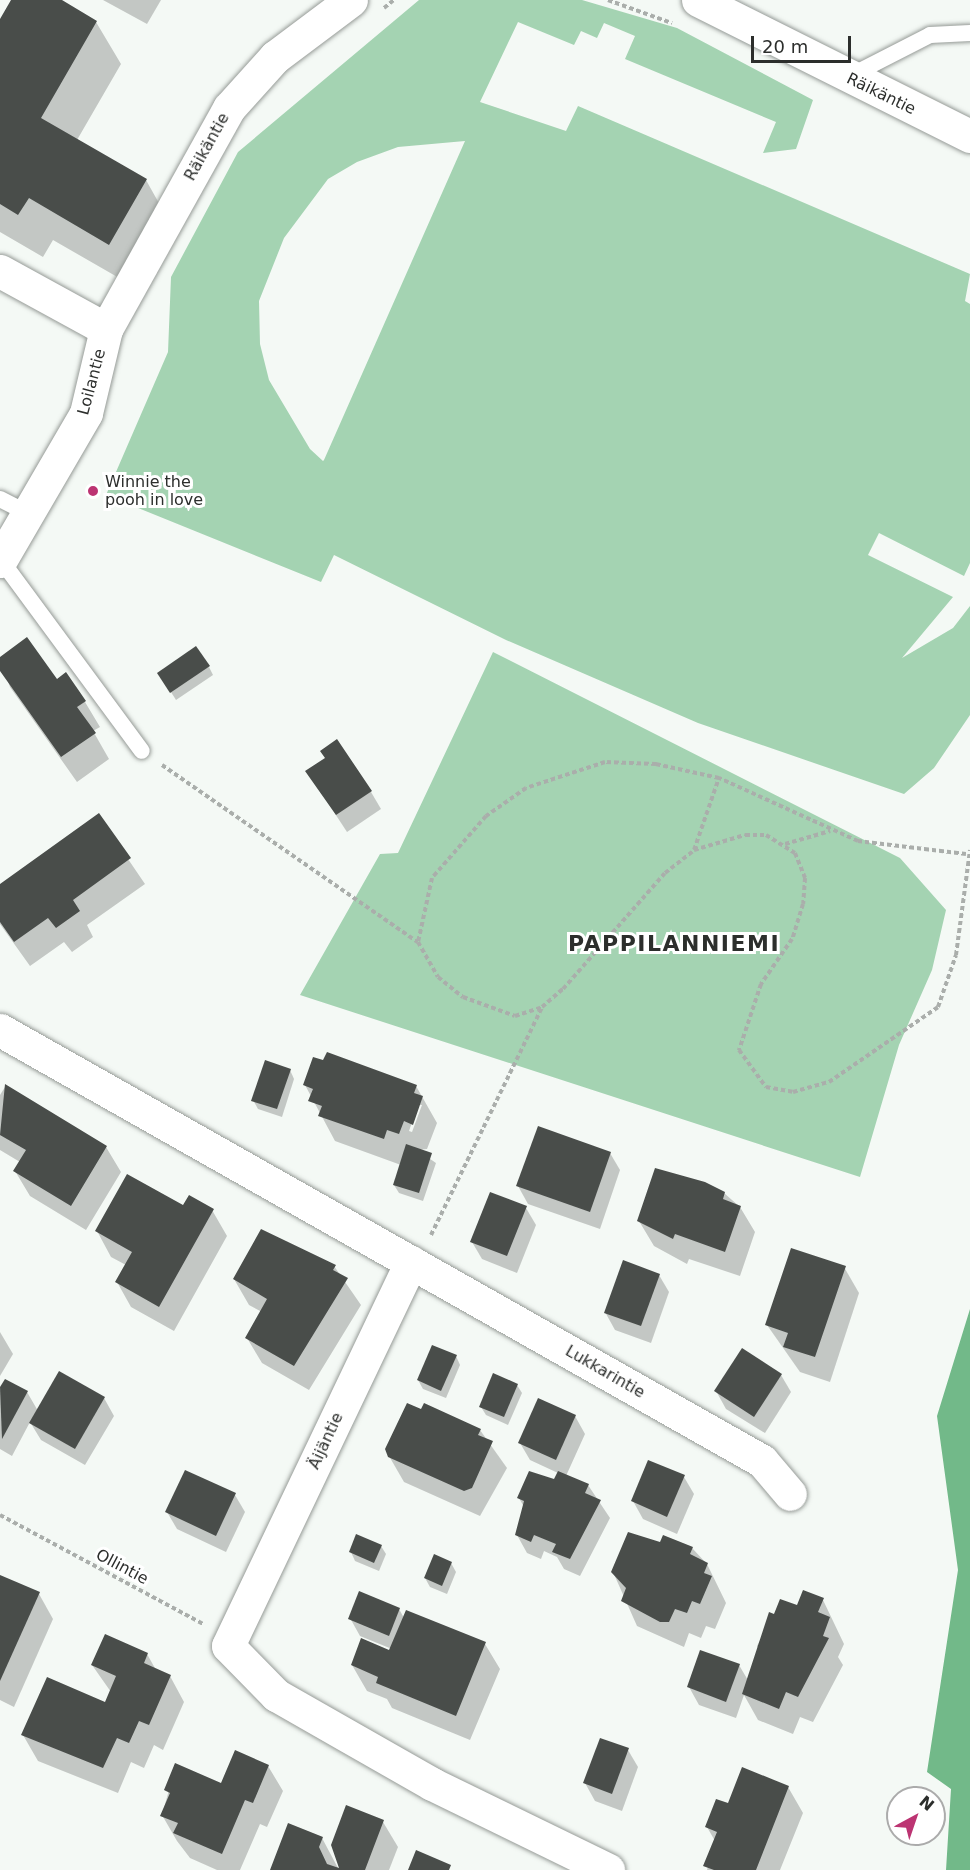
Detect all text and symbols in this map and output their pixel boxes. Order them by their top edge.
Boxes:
scale bar [754,24,854,62]
text: 20 m [762,36,808,57]
street label: Räikäntie [843,69,919,119]
street label: Räikäntie [181,110,233,184]
street label: Loilantie [74,347,110,417]
place label: Winnie the pooh in love [105,472,203,510]
marker: Winnie the pooh in love [86,484,100,498]
district label: PAPPILANNIEMI [568,931,780,957]
street label: Lukkarintie [562,1342,648,1402]
street label: Äijäntie [305,1410,347,1472]
street label: Ollintie [92,1545,152,1589]
north arrow [886,1786,946,1846]
text: N [915,1792,938,1815]

